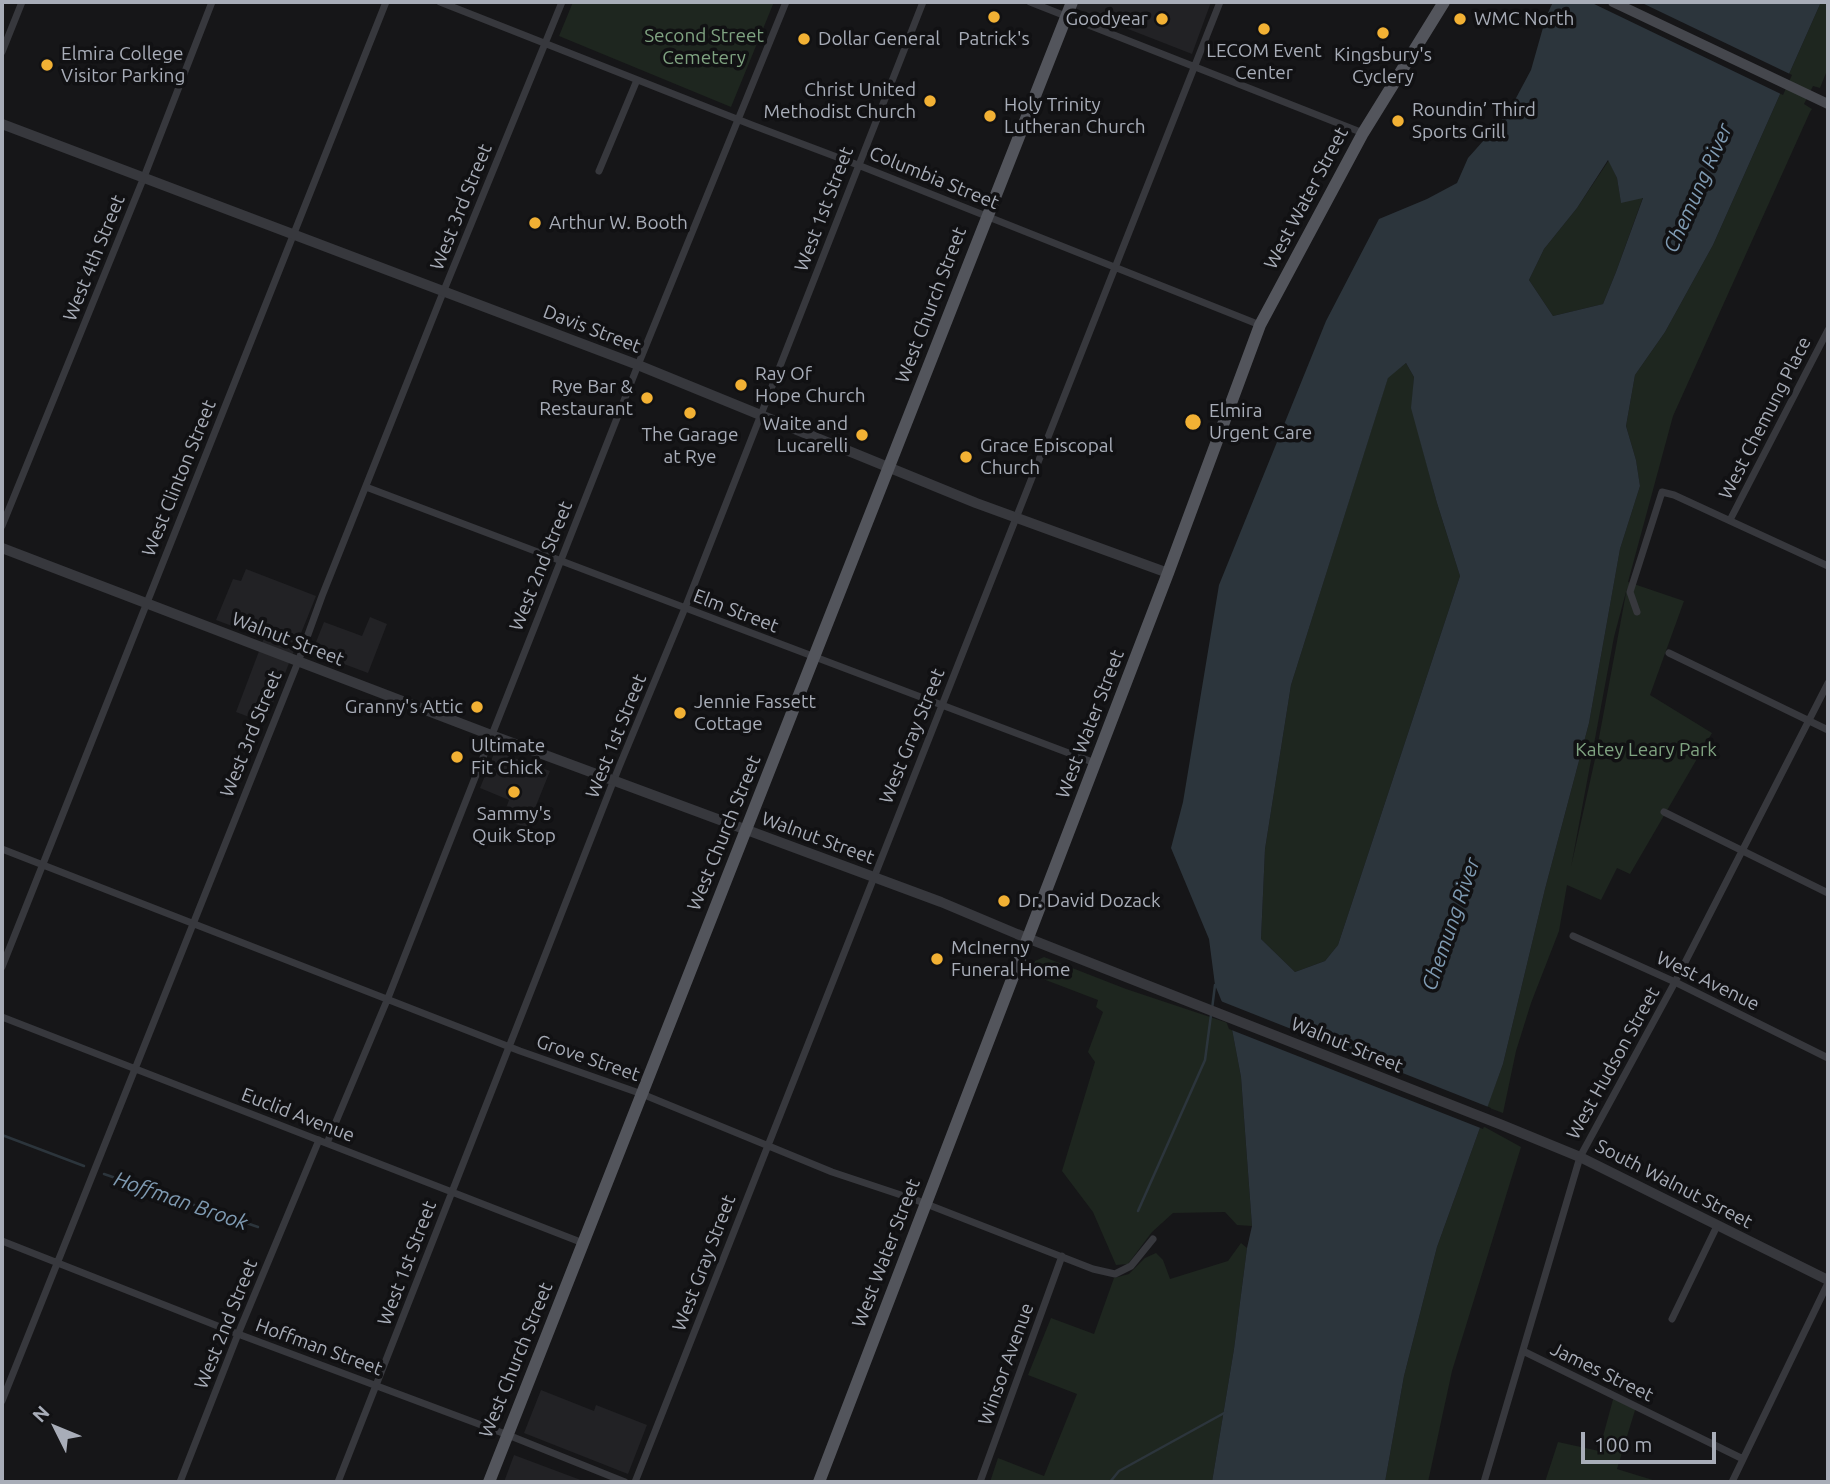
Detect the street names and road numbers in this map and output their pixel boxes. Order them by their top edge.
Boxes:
street label: West Water Street [1259,123,1353,273]
street label: West 3rd Street [425,140,497,274]
street label: Columbia Street [866,142,1002,214]
street label: West 1st Street [790,143,858,275]
street label: West 4th Street [58,191,130,325]
street label: West Church Street [891,224,971,386]
street label: Davis Street [540,300,644,358]
street label: West Chemung Place [1714,333,1816,503]
street label: West Clinton Street [137,396,221,560]
street label: West 2nd Street [505,498,577,634]
street label: Elm Street [690,584,782,638]
street label: Walnut Street [229,607,347,671]
street label: West Water Street [1051,646,1129,802]
street label: West Gray Street [874,665,950,807]
street label: West 3rd Street [215,667,287,801]
street label: West 1st Street [581,671,651,801]
street label: West Church Street [682,752,766,914]
street label: Walnut Street [758,807,878,869]
street label: West Avenue [1653,946,1763,1016]
street label: West Hudson Street [1562,983,1664,1143]
street label: Walnut Street [1288,1012,1406,1078]
street label: Grove Street [533,1030,643,1086]
street label: Euclid Avenue [238,1083,358,1147]
street label: South Walnut Street [1592,1135,1756,1233]
street label: West Water Street [847,1175,925,1331]
street label: West Gray Street [668,1192,740,1334]
street label: West 1st Street [373,1197,441,1329]
street label: West 2nd Street [190,1256,262,1392]
street label: West Church Street [474,1279,558,1441]
street label: Winsor Avenue [973,1300,1039,1428]
street label: Hoffman Street [252,1314,386,1380]
street label: James Street [1547,1337,1657,1407]

